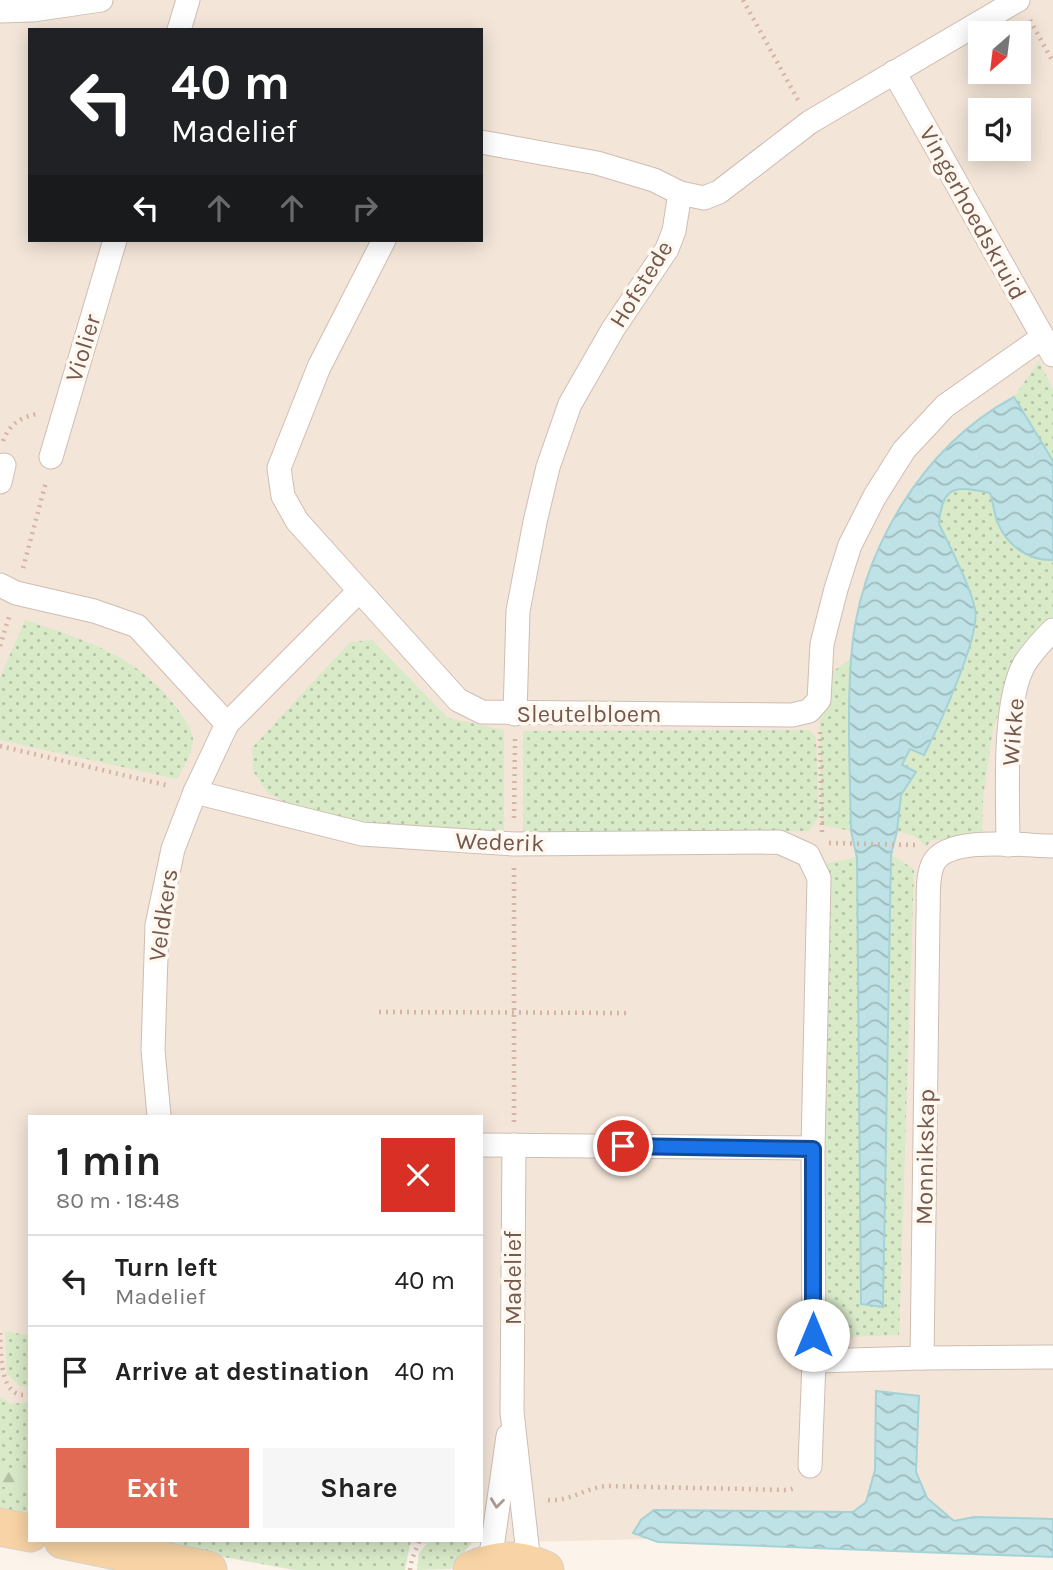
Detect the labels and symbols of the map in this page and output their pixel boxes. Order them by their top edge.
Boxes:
north arrow [968,21,1031,84]
street label: Vingerhoedskruid [914,121,1032,305]
street label: Hofstede [603,235,679,333]
street label: Violier [60,311,107,385]
street label: Wikke [996,697,1030,767]
street label: Sleutelbloem [517,700,662,728]
street label: Wederik [455,826,545,858]
street label: Veldkers [143,867,183,963]
street label: Monnikskap [910,1089,940,1225]
pin [593,1116,653,1176]
street label: Madelief [499,1230,527,1325]
position arrow [776,1298,850,1372]
one-way arrow [489,1498,504,1509]

